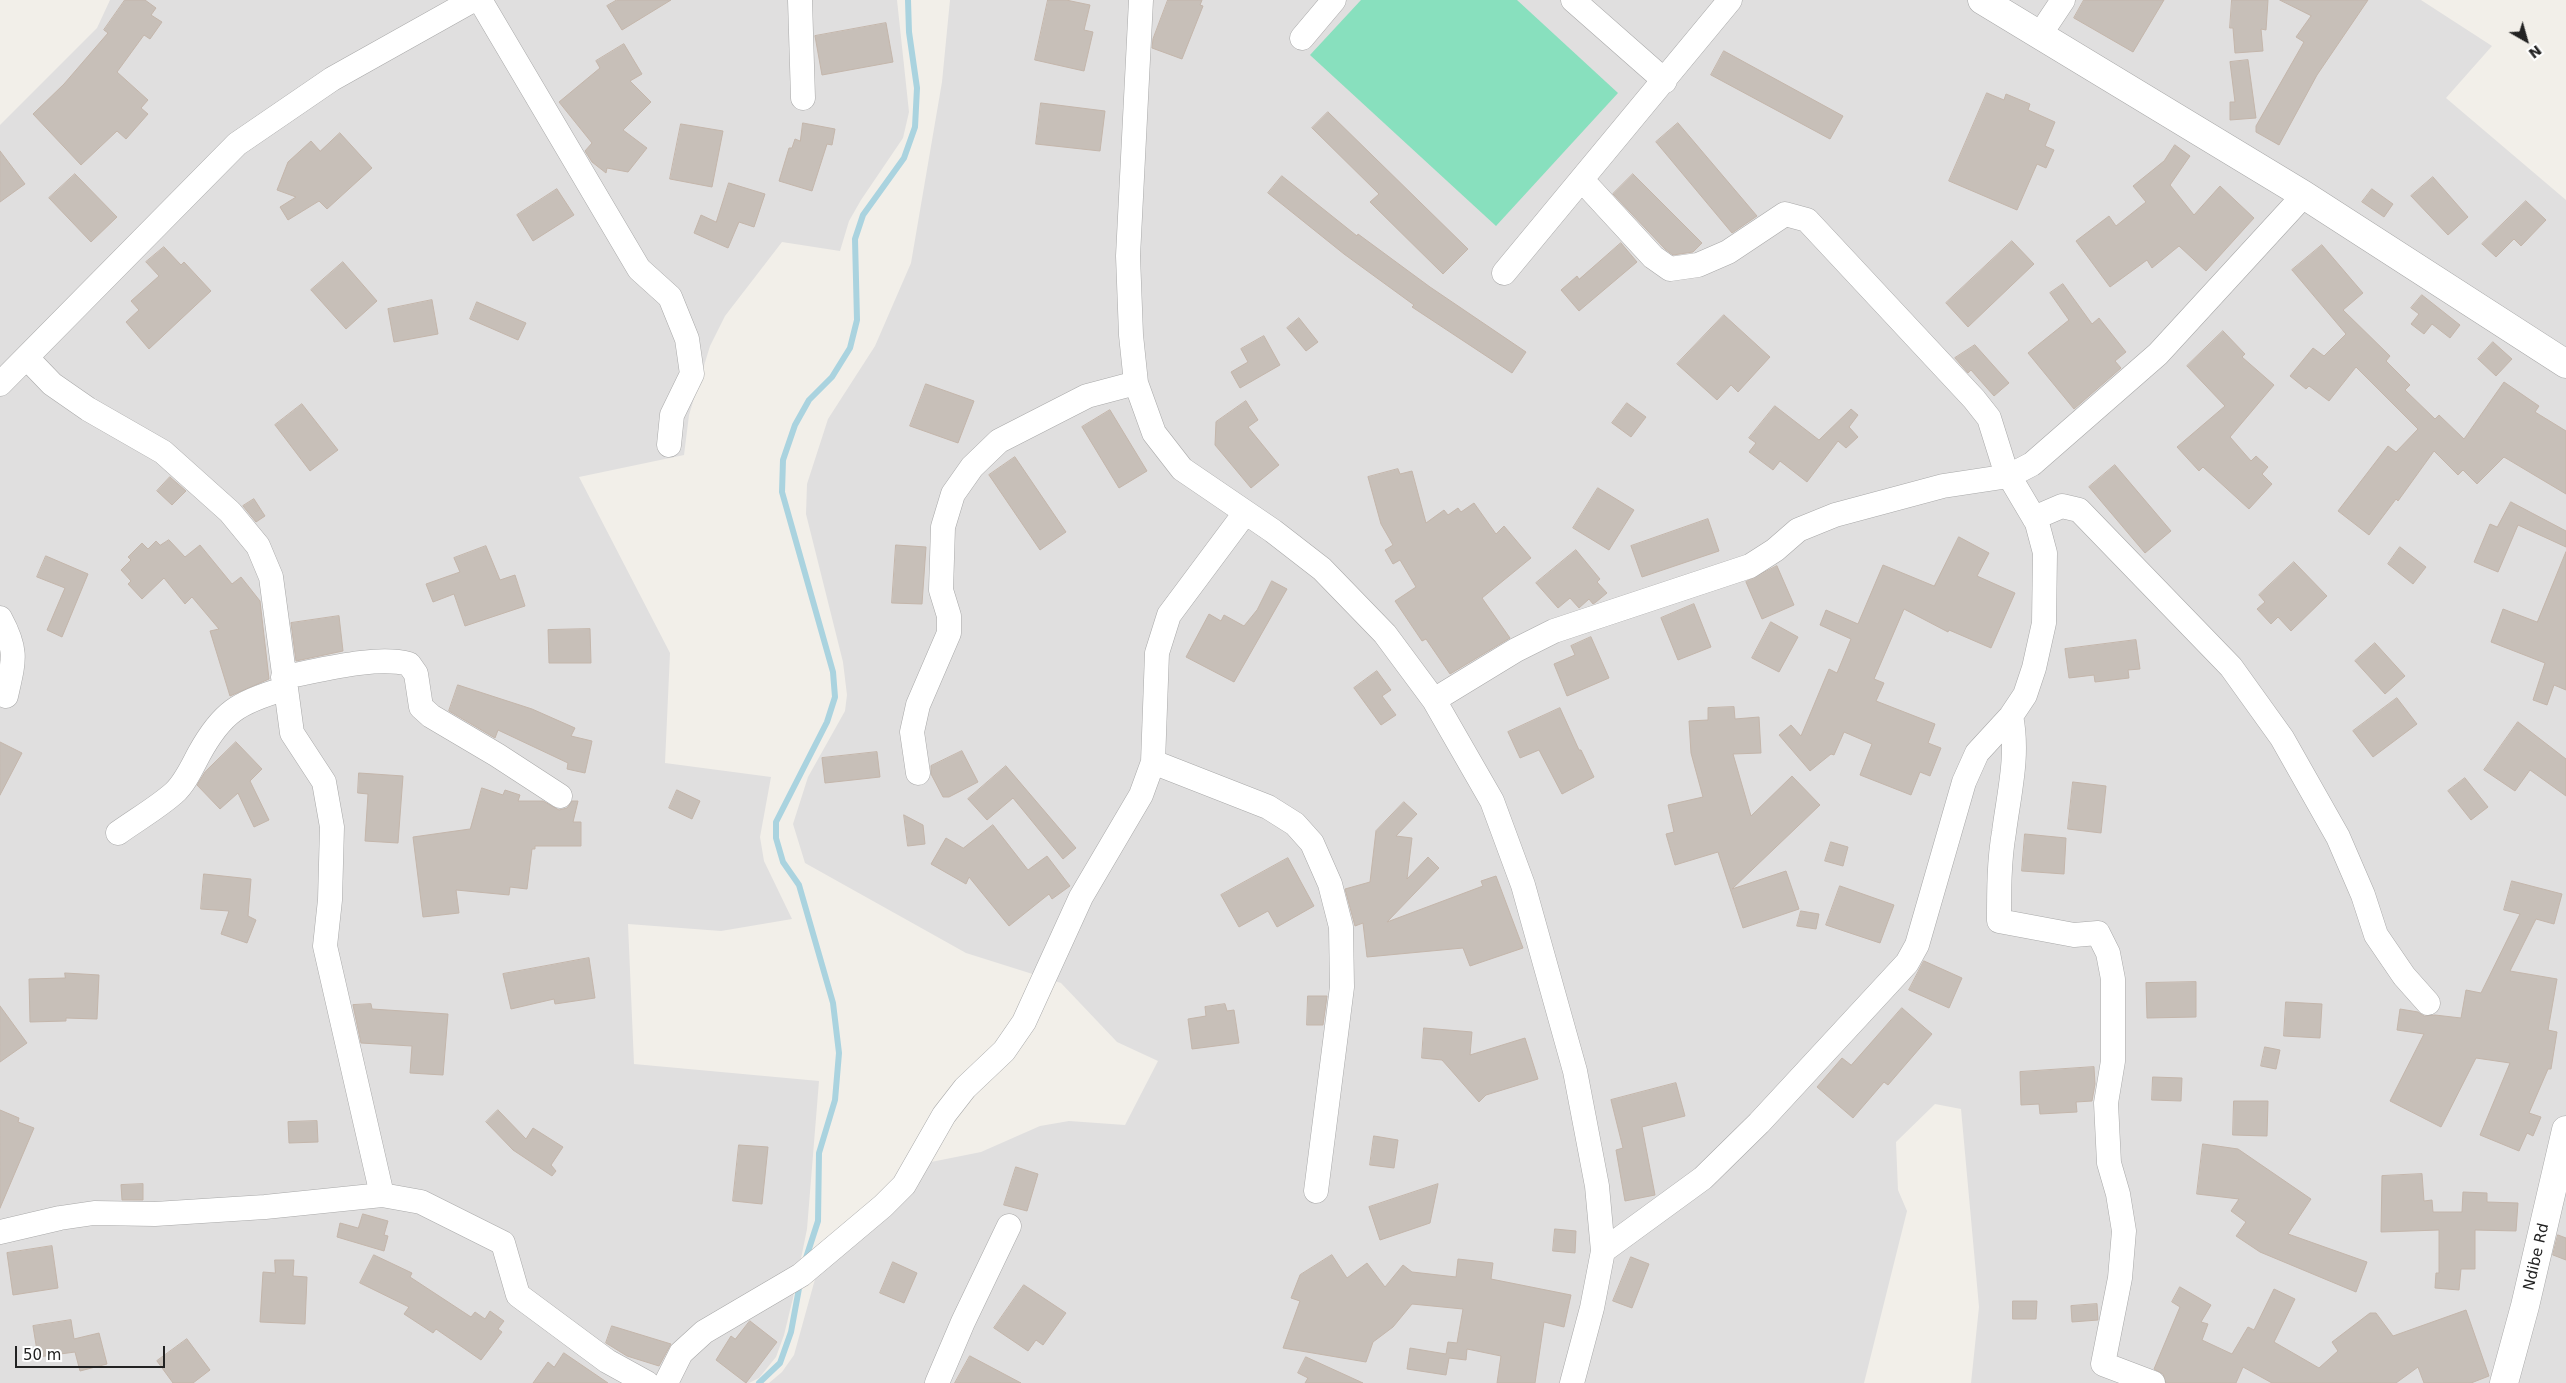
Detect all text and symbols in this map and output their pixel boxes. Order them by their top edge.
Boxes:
north arrow [2501,15,2551,65]
text: N [2526,42,2545,62]
street label: Ndibe Rd [2521,1222,2553,1292]
scale bar [18,1336,168,1368]
text: 50 m [23,1346,61,1364]

